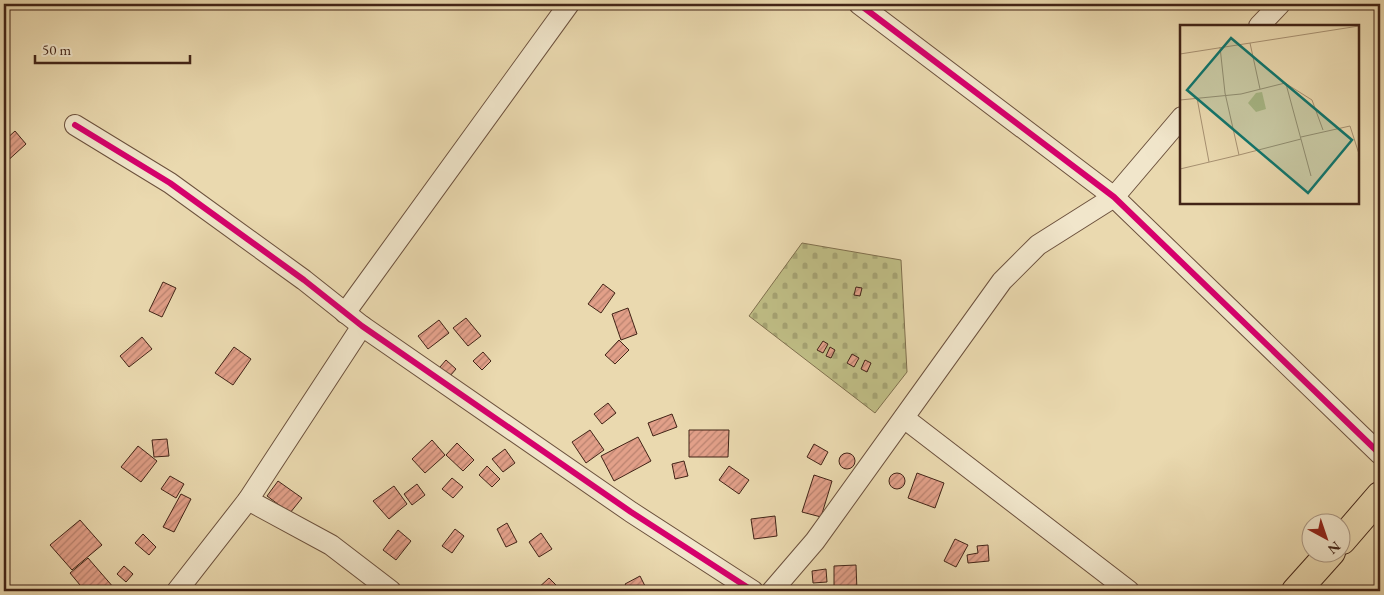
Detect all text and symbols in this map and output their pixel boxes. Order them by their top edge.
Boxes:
inset map [1180,25,1359,204]
scale bar [35,32,190,64]
text: 50 m [42,40,71,59]
north arrow [1302,512,1352,562]
text: N [1324,537,1344,559]

